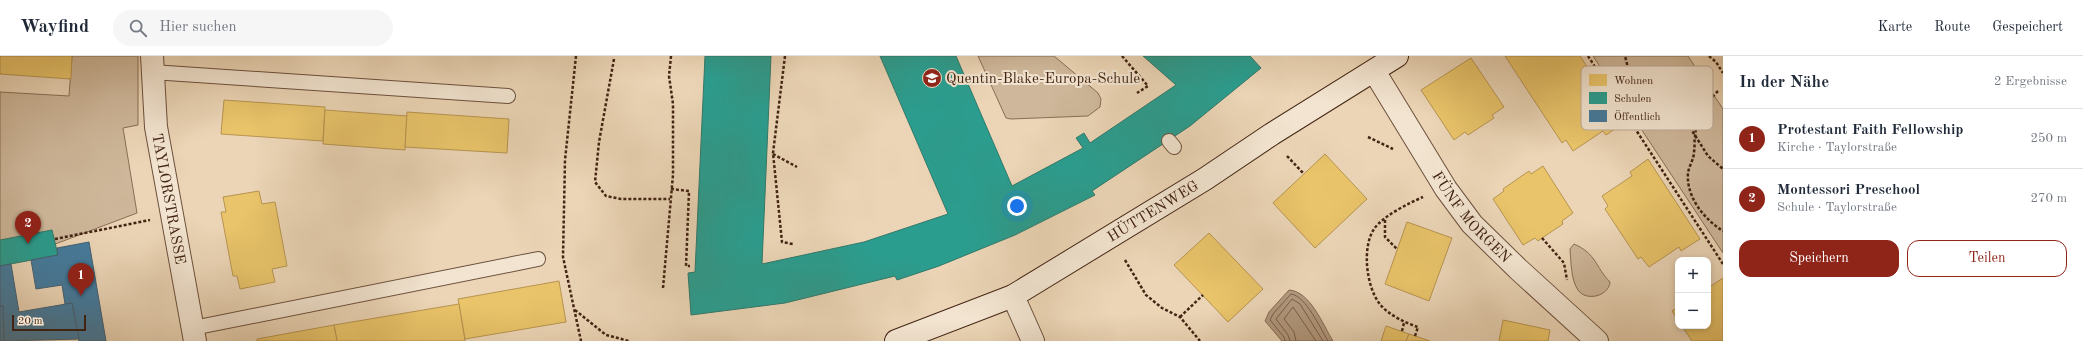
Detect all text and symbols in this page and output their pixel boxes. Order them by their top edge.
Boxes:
search box [113,10,393,46]
icon: search [127,17,149,39]
text: Wayfind [20,18,89,37]
text: Hier suchen [159,20,237,35]
text: Karte [1878,20,1912,34]
text: Route [1934,20,1970,34]
text: Gespeichert [1992,20,2063,34]
legend [1581,66,1713,130]
school or university icon: Quentin-Blake-Europa-Schule [921,67,943,89]
place label: Quentin-Blake-Europa-Schule [946,72,1140,87]
text: In der Nähe [1739,74,1829,91]
text: 2 Ergebnisse [1994,75,2067,88]
text: Wohnen [1614,76,1653,87]
text: Schulen [1614,94,1652,105]
text: Öffentlich [1614,110,1661,123]
text: Protestant Faith Fellowship [1777,123,1963,138]
street label: TAYLORSTRASSE [148,132,187,266]
text: 1 [1748,132,1756,145]
text: 250 m [2030,132,2067,145]
text: Kirche · Taylorstraße [1777,141,1897,154]
street label: FÜNF MORGEN [1428,169,1513,267]
street label: HÜTTENWEG [1105,179,1202,246]
text: Montessori Preschool [1777,183,1920,198]
text: 2 [1748,192,1756,205]
text: 270 m [2030,192,2067,205]
your location [1007,196,1027,216]
text: Schule · Taylorstraße [1777,201,1897,214]
pin: 2 [15,211,41,244]
button: Speichern [1739,240,1899,277]
button: Teilen [1907,240,2067,277]
map controls [1675,257,1711,329]
button: + [1675,257,1711,293]
pin: 1 [68,263,94,296]
button: − [1675,293,1711,329]
scale bar [12,313,86,332]
text: 20 m [18,316,43,327]

